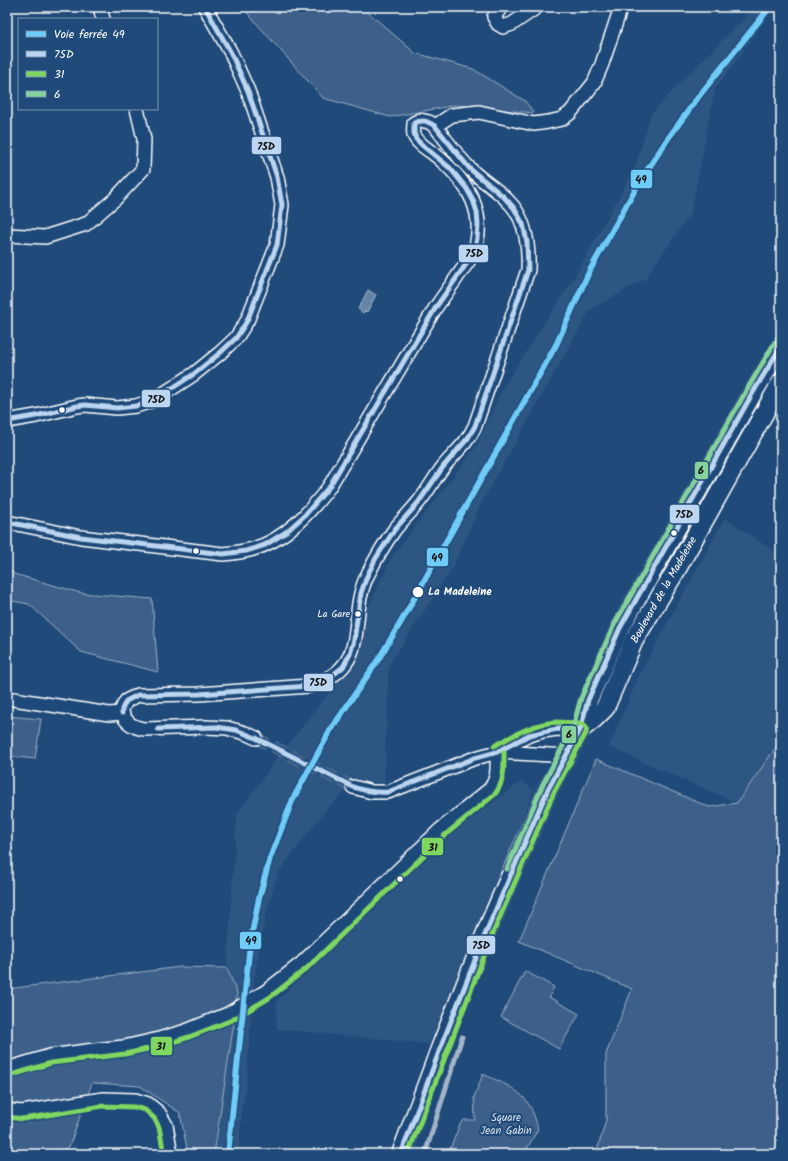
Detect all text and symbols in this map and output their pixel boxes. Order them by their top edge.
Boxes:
legend [18,18,158,110]
text: Voie ferrée 49 [54,25,125,44]
text: 75D [54,45,74,64]
text: 31 [54,65,65,84]
text: 6 [54,85,61,104]
line badge: 75D [251,136,282,155]
text: 75D [257,138,276,156]
line badge: 49 [630,169,653,189]
text: 49 [635,171,647,189]
line badge: 75D [458,244,489,263]
text: 75D [465,245,484,263]
line badge: 75D [141,389,171,408]
text: 75D [147,391,166,409]
unlabelled marker [57,405,67,415]
line badge: 6 [694,461,709,480]
text: 6 [698,462,704,480]
line badge: 75D [669,504,700,524]
text: 75D [675,506,694,524]
unlabelled marker [669,528,679,538]
street label: Boulevard de la Madeleine [626,533,702,647]
unlabelled marker [191,546,201,556]
line badge: 49 [426,547,449,567]
text: 49 [431,549,443,567]
place label: La Madeleine [428,583,492,601]
marker: La Madeleine [411,585,425,599]
place label: La Gare [317,606,350,622]
marker: La Gare [353,609,363,619]
line badge: 75D [303,673,334,692]
text: 75D [309,674,328,692]
line badge: 6 [561,725,577,744]
text: 6 [566,726,572,744]
line badge: 31 [421,837,444,856]
text: 31 [427,839,438,857]
unlabelled marker [395,874,405,884]
line badge: 49 [239,931,262,950]
text: 49 [245,932,257,950]
line badge: 75D [466,935,496,955]
text: 75D [472,937,491,955]
line badge: 31 [150,1036,173,1056]
text: 31 [155,1038,166,1056]
park label: Square Jean Gabin [480,1109,532,1140]

